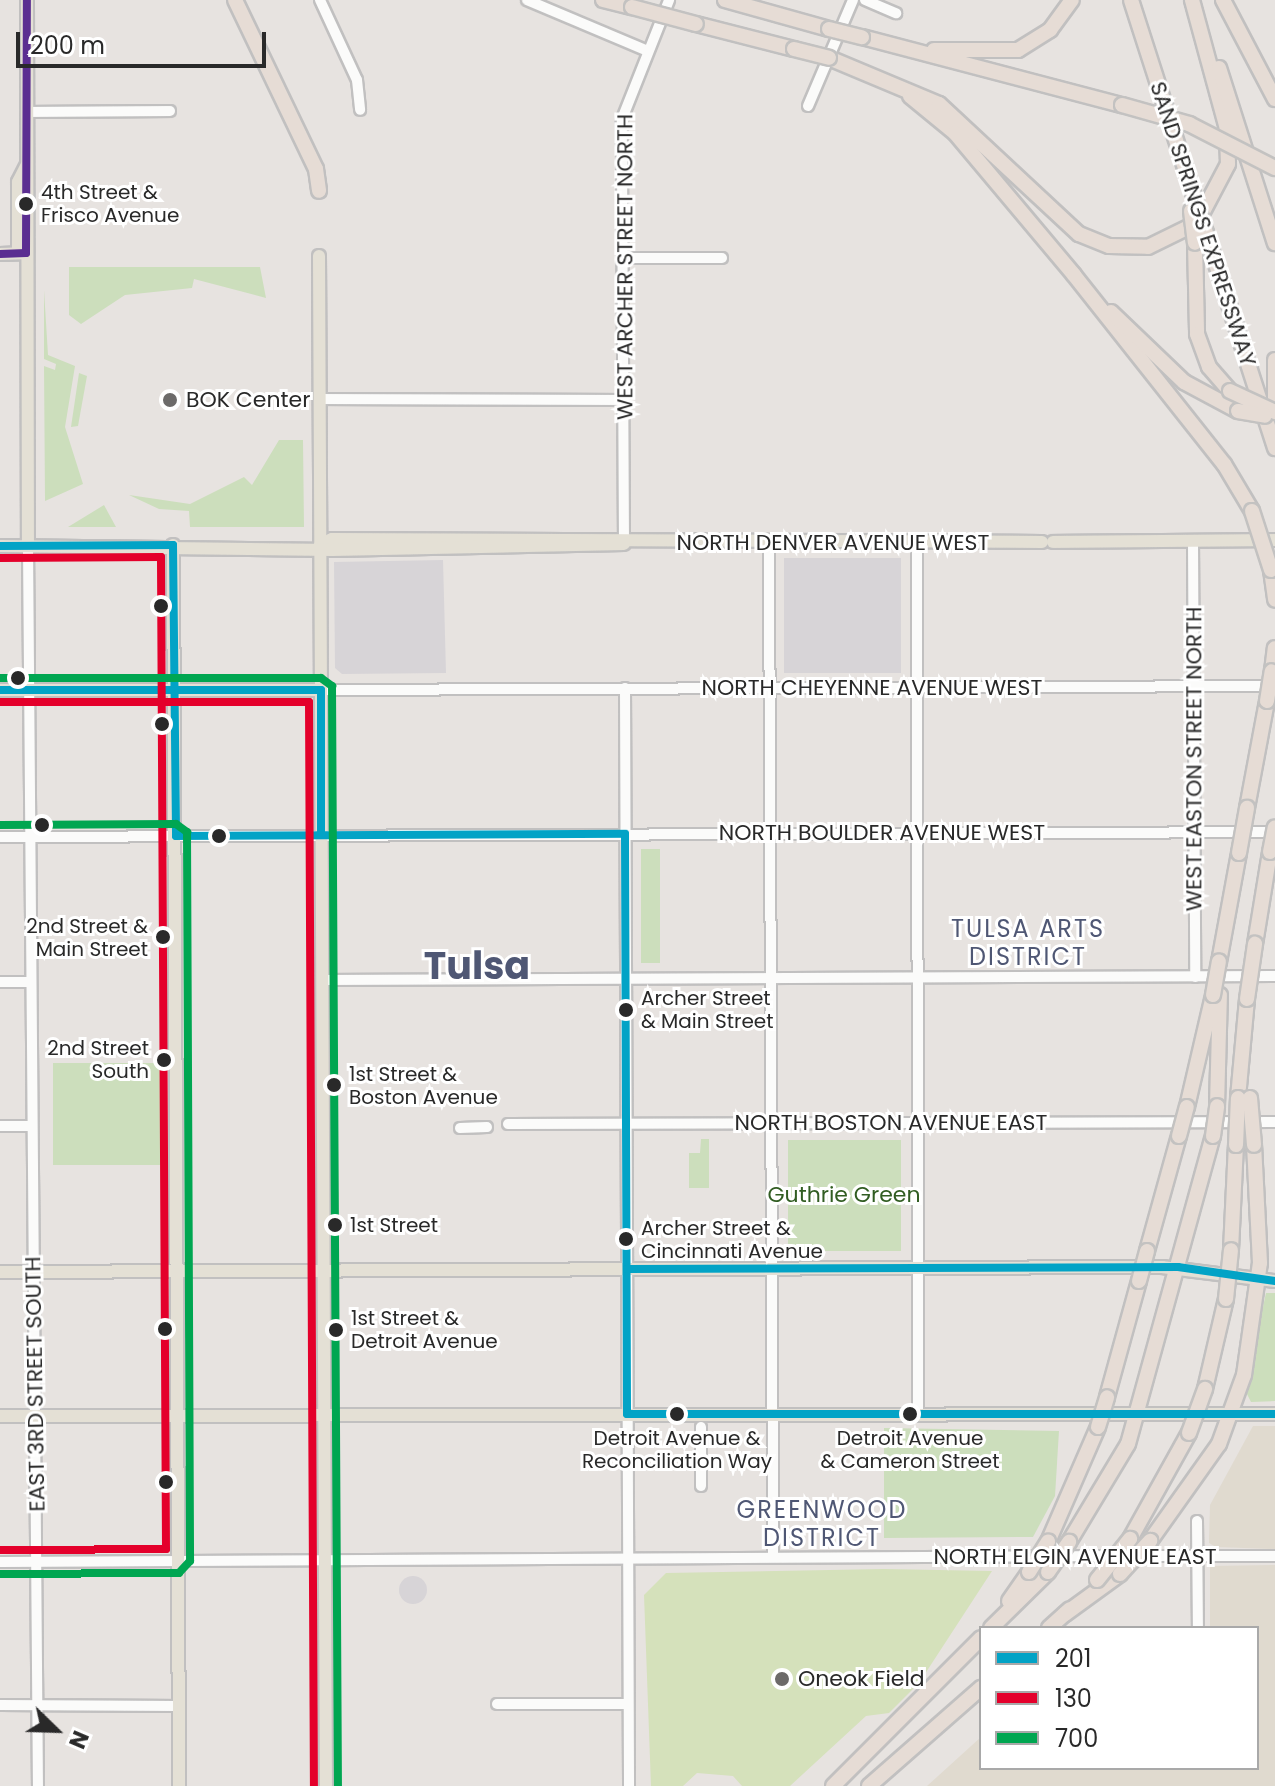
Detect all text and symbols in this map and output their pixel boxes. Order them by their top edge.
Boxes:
scale bar [20,16,270,66]
text: 200 m [30,29,105,62]
street label: SAND SPRINGS EXPRESSWAY [1144,78,1262,370]
street label: WEST ARCHER STREET NORTH [612,114,638,420]
place label: 4th Street & Frisco Avenue [41,180,179,227]
marker: 4th Street & Frisco Avenue [18,196,34,212]
place label: BOK Center [186,387,310,413]
marker: BOK Center [161,391,179,409]
street label: NORTH DENVER AVENUE WEST [677,530,989,556]
unlabelled marker [153,598,169,614]
street label: WEST EASTON STREET NORTH [1181,607,1207,911]
unlabelled marker [10,670,26,686]
street label: NORTH CHEYENNE AVENUE WEST [702,675,1042,701]
unlabelled marker [154,716,170,732]
unlabelled marker [34,817,50,833]
street label: NORTH BOULDER AVENUE WEST [719,820,1045,846]
unlabelled marker [211,828,227,844]
place label: 2nd Street & Main Street [26,914,148,961]
district label: TULSA ARTS DISTRICT [951,915,1105,971]
marker: 2nd Street & Main Street [155,929,171,945]
district label: Tulsa [424,943,530,989]
place label: Archer Street & Main Street [641,986,773,1033]
marker: Archer Street & Main Street [618,1002,634,1018]
place label: 2nd Street South [47,1036,149,1083]
marker: 2nd Street South [156,1052,172,1068]
place label: 1st Street & Boston Avenue [349,1062,498,1109]
marker: 1st Street & Boston Avenue [326,1077,342,1093]
street label: NORTH BOSTON AVENUE EAST [735,1110,1047,1136]
park label: Guthrie Green [767,1182,921,1208]
place label: 1st Street [350,1213,438,1237]
place label: Archer Street & Cincinnati Avenue [641,1216,823,1263]
marker: 1st Street [327,1217,343,1233]
marker: Archer Street & Cincinnati Avenue [618,1231,634,1247]
street label: EAST 3RD STREET SOUTH [20,1256,50,1512]
place label: 1st Street & Detroit Avenue [351,1306,498,1353]
unlabelled marker [157,1321,173,1337]
marker: 1st Street & Detroit Avenue [328,1322,344,1338]
marker: Detroit Avenue & Reconciliation Way [669,1406,685,1422]
marker: Detroit Avenue & Cameron Street [902,1406,918,1422]
place label: Detroit Avenue & Reconciliation Way [582,1426,772,1473]
place label: Detroit Avenue & Cameron Street [820,1426,1000,1473]
unlabelled marker [158,1474,174,1490]
district label: GREENWOOD DISTRICT [737,1496,907,1552]
street label: NORTH ELGIN AVENUE EAST [933,1544,1217,1570]
legend [979,1626,1259,1770]
text: 201 [1055,1642,1092,1675]
place label: Oneok Field [798,1666,925,1692]
marker: Oneok Field [773,1670,791,1688]
text: 130 [1055,1682,1092,1715]
north arrow [16,1690,96,1770]
text: 700 [1055,1722,1098,1755]
text: N [61,1726,96,1753]

